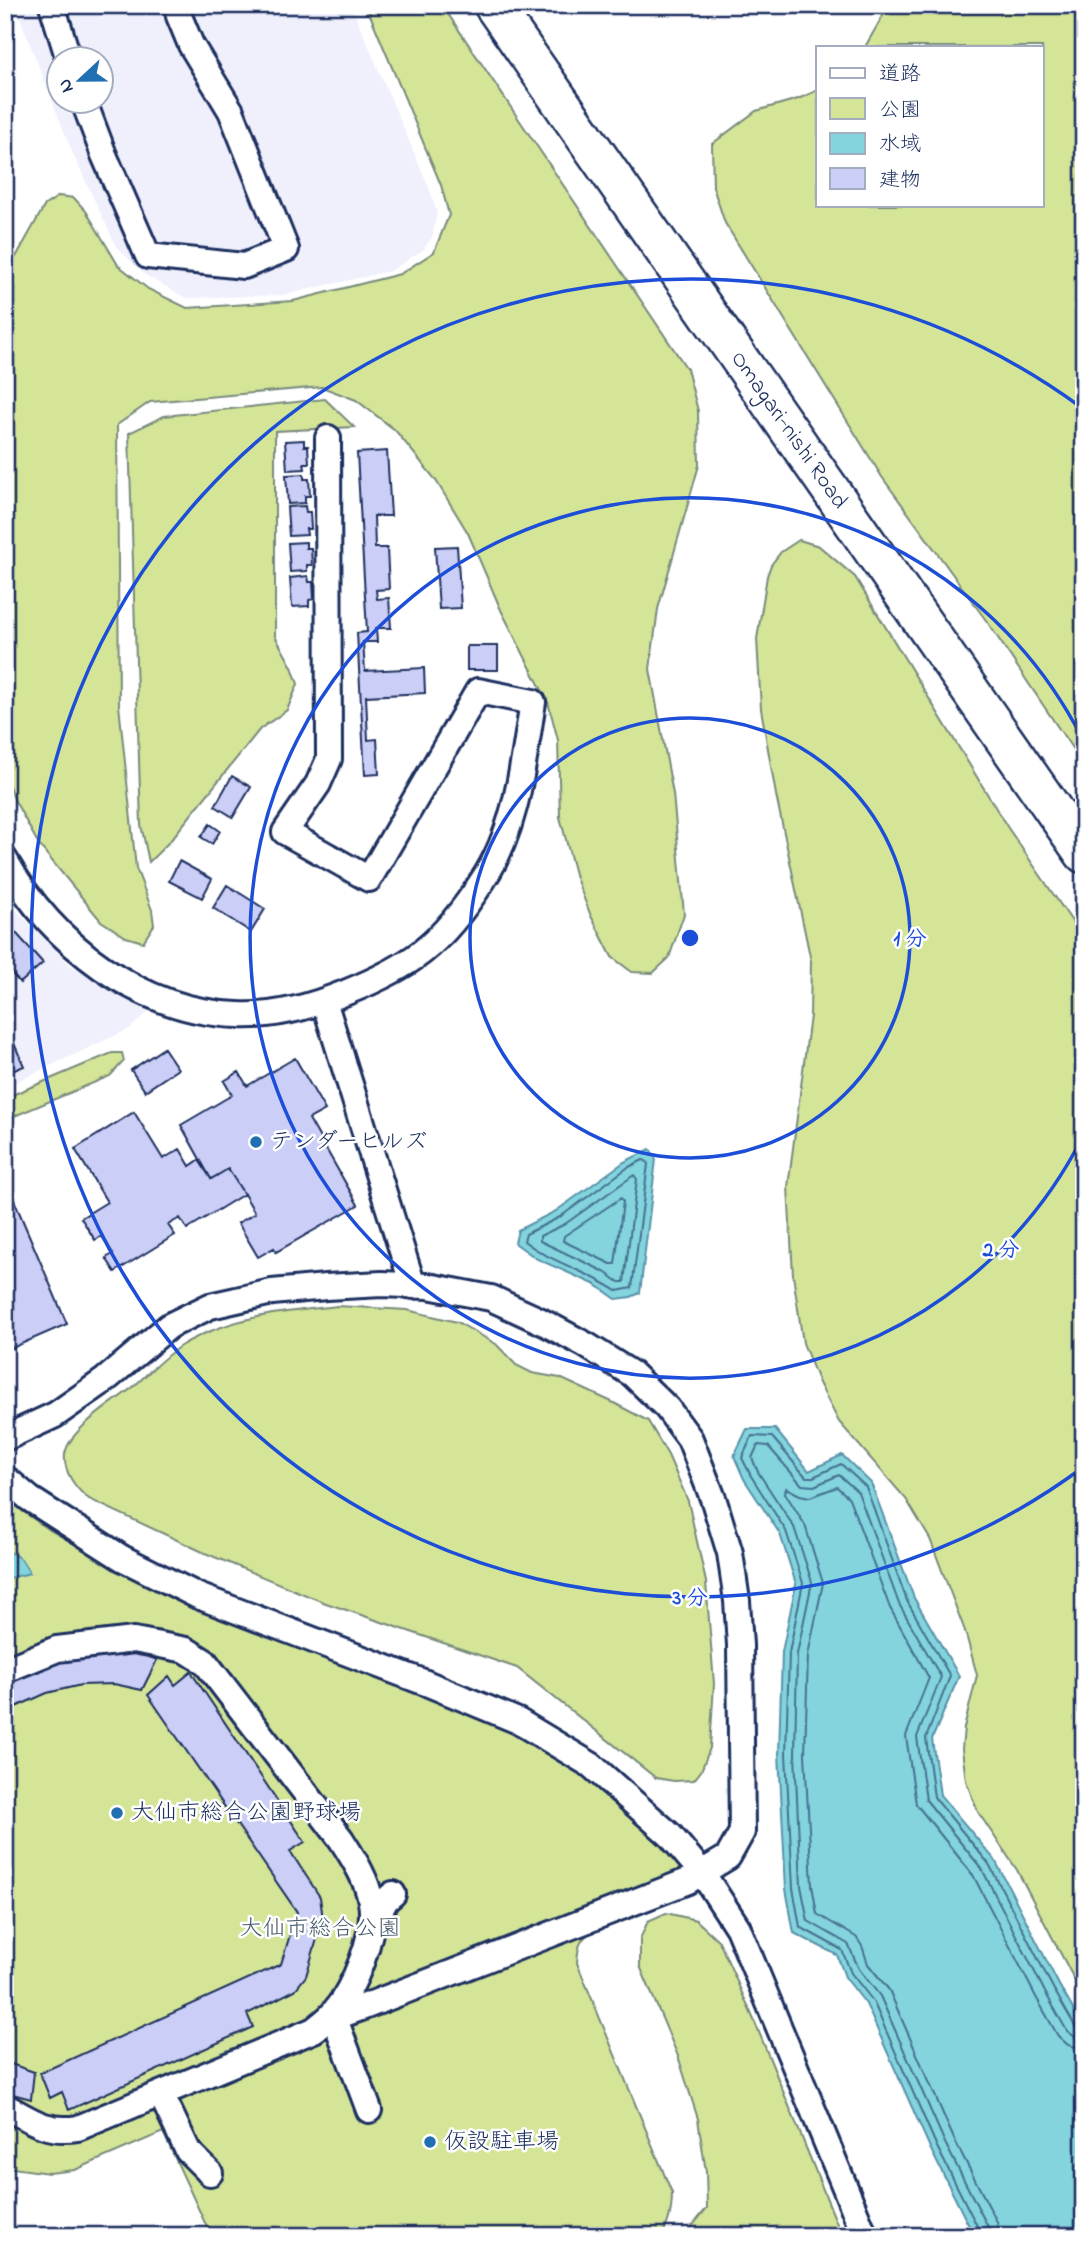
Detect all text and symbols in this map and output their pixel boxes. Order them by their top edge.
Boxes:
north arrow [46,46,116,116]
legend [816,46,1044,206]
text: 道路 [879,60,921,90]
text: N [52,74,81,96]
text: 公園 [879,96,921,126]
text: 水域 [879,130,921,160]
text: 建物 [879,166,921,196]
street label: Omagari-nishi Road [722,344,856,516]
text: 1 分 [894,925,926,955]
centre of rings [678,926,702,950]
place label: テンダーヒルズ [270,1126,427,1159]
marker: テンダーヒルズ [248,1134,264,1150]
text: 2 分 [982,1236,1019,1266]
text: 3 分 [672,1584,707,1614]
place label: 大仙市総合公園野球場 [131,1797,361,1830]
marker: 大仙市総合公園野球場 [109,1805,125,1821]
park label: 大仙市総合公園 [240,1913,401,1946]
place label: 仮設駐車場 [444,2126,559,2159]
marker: 仮設駐車場 [422,2134,438,2150]

